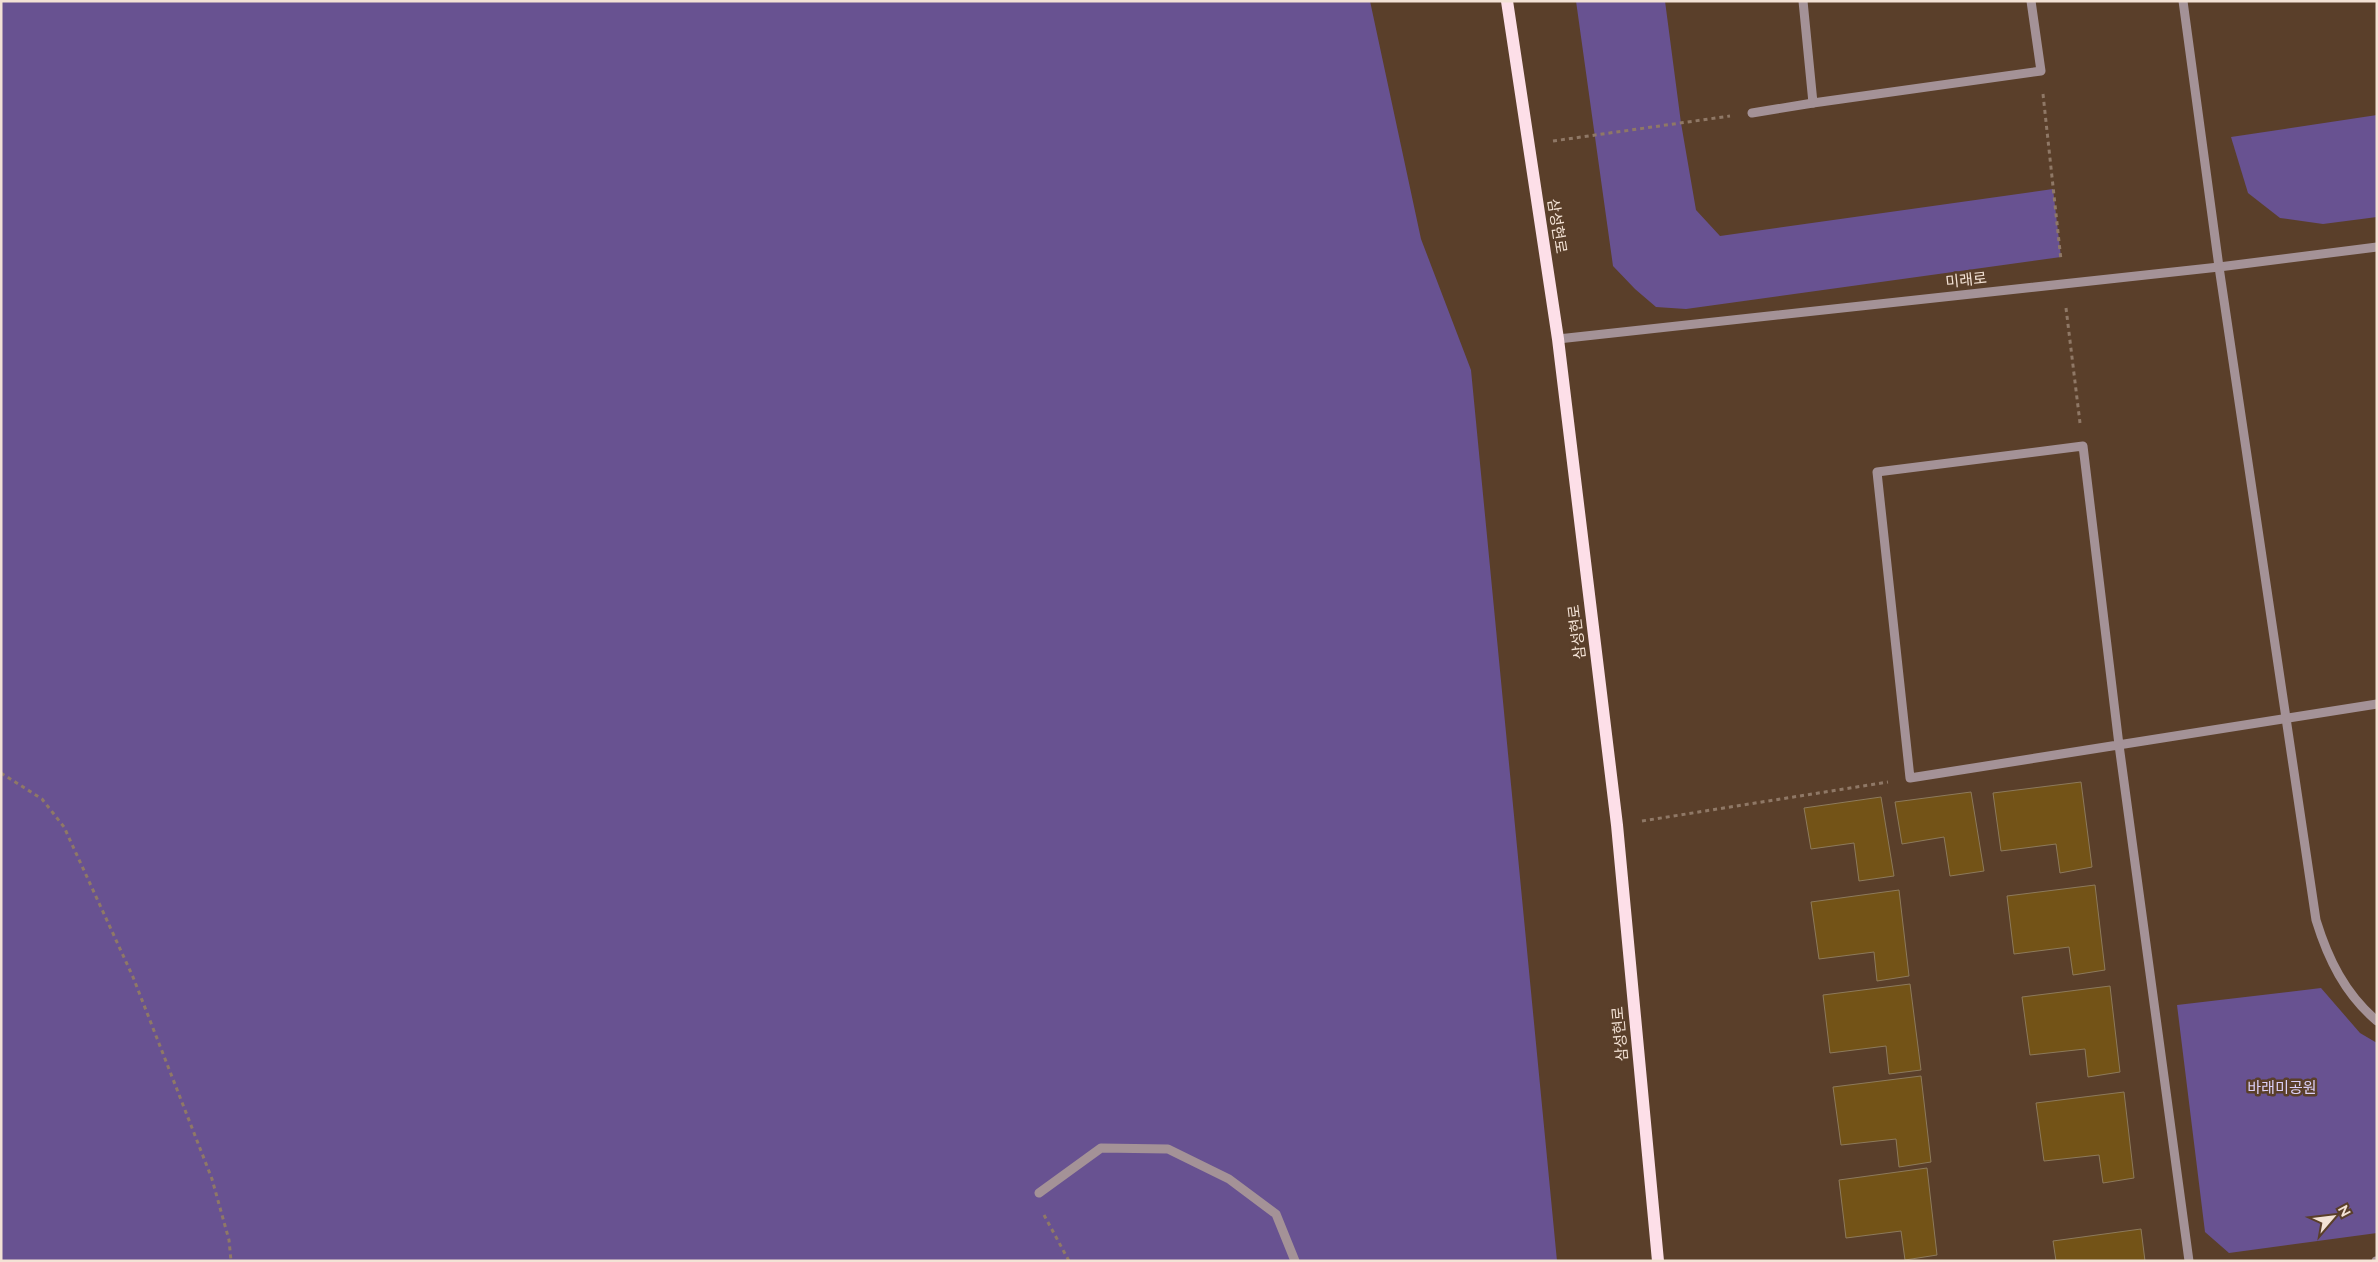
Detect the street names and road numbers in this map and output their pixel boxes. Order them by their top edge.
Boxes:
street label: 삼성현로 [1544,197,1570,255]
street label: 미래로 [1944,269,1988,291]
street label: 삼성현로 [1565,604,1589,660]
street label: 삼성현로 [1609,1006,1631,1062]

